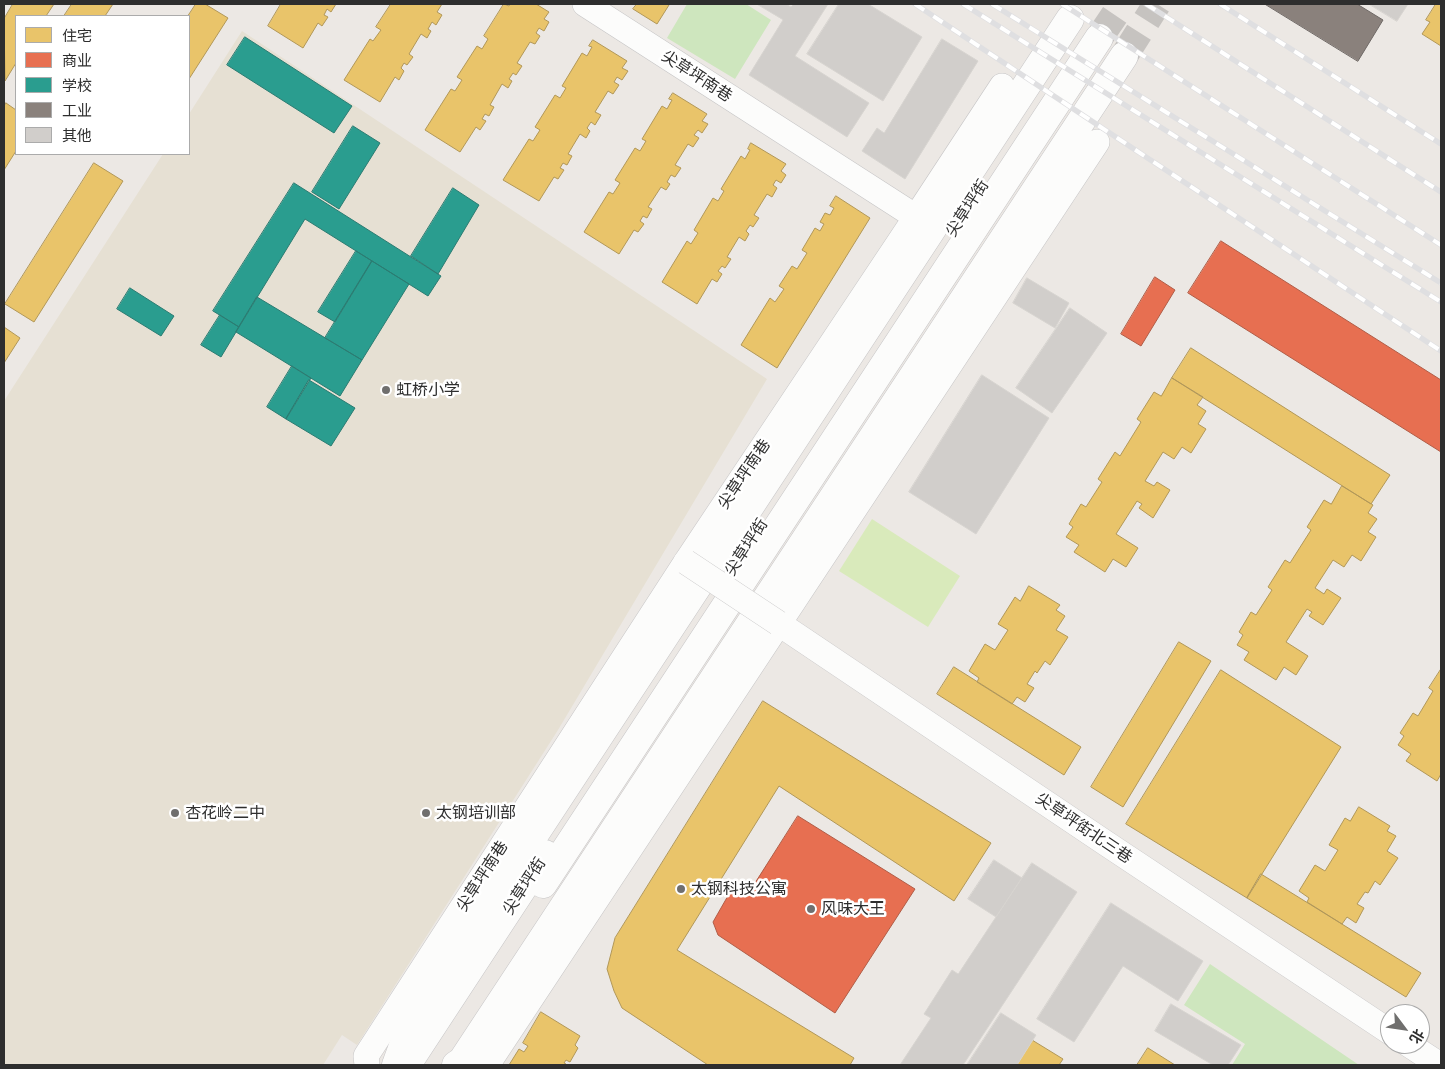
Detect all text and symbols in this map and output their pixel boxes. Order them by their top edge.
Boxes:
legend [15,15,190,155]
text: 住宅 [62,27,92,44]
street label: 尖草坪南巷 [658,46,736,106]
text: 商业 [62,52,92,69]
text: 学校 [62,77,92,94]
text: 工业 [62,102,92,119]
text: 其他 [62,127,92,144]
street label: 尖草坪街 [942,176,992,240]
place label: 虹桥小学 [396,380,460,400]
marker: 虹桥小学 [380,384,392,396]
street label: 尖草坪南巷 [714,435,774,513]
street label: 尖草坪街 [721,515,771,579]
street label: 尖草坪街北三巷 [1032,789,1136,867]
place label: 杏花岭二中 [185,803,265,823]
place label: 太钢培训部 [436,803,516,823]
marker: 杏花岭二中 [169,807,181,819]
marker: 太钢培训部 [420,807,432,819]
street label: 尖草坪南巷 [452,837,512,915]
street label: 尖草坪街 [499,854,549,918]
place label: 太钢科技公寓 [691,879,787,899]
marker: 太钢科技公寓 [675,883,687,895]
place label: 风味大王 [821,899,885,919]
marker: 风味大王 [805,903,817,915]
north arrow [1380,1004,1430,1054]
text: 北 [1407,1026,1427,1046]

